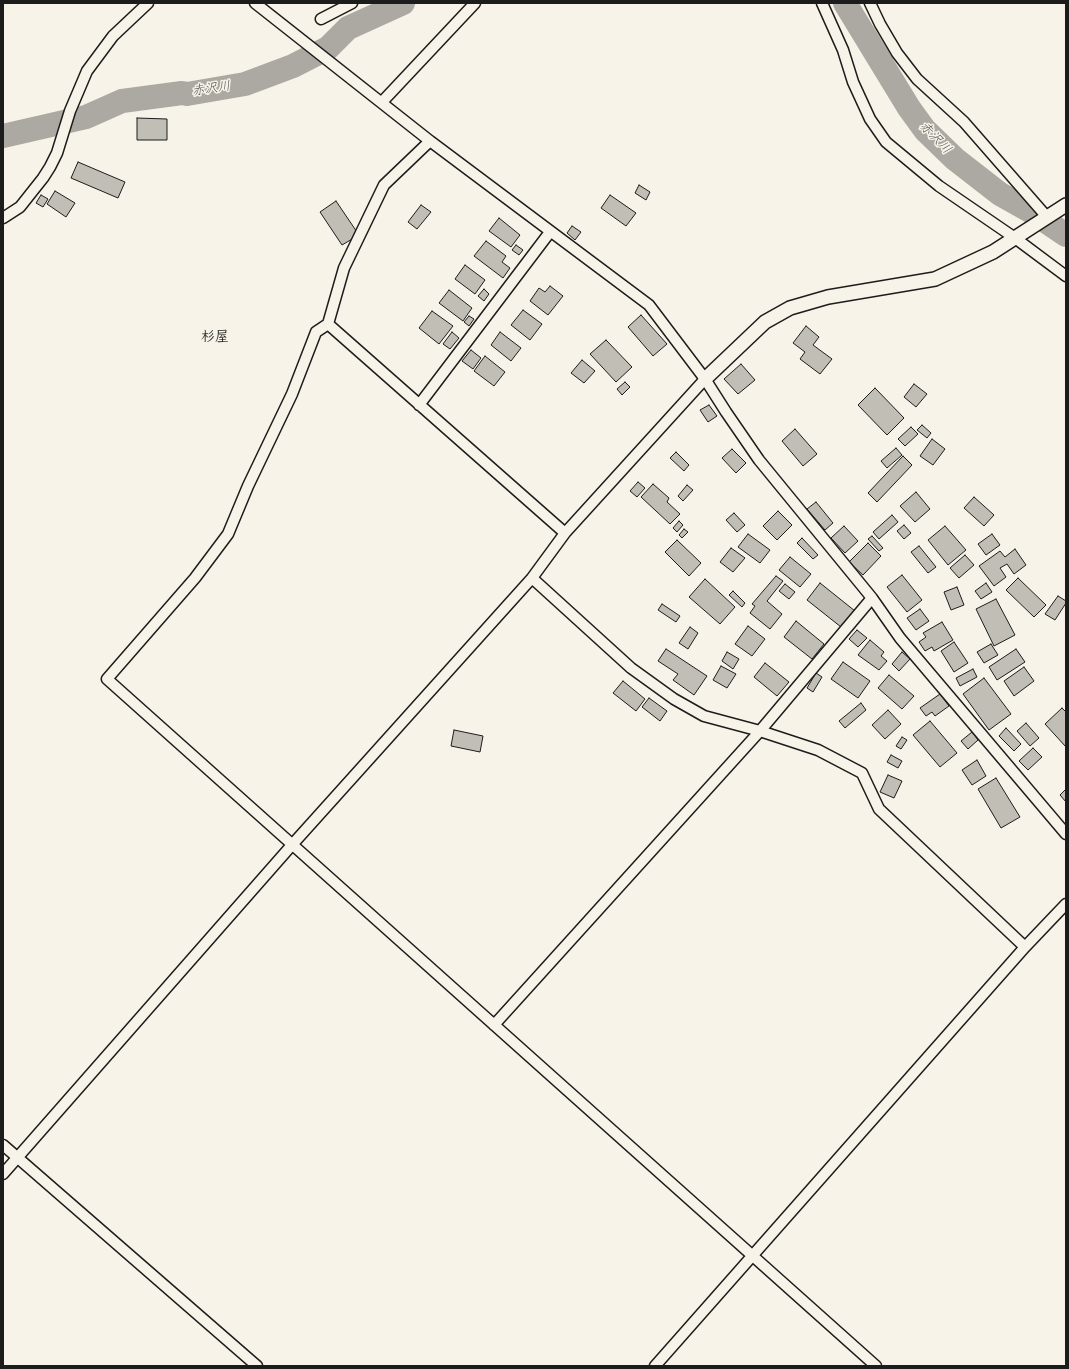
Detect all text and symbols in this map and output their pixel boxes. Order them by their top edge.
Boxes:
water label: 赤沢川 [191,79,231,99]
water label: 赤沢川 [916,119,954,157]
district label: 杉屋 [201,329,229,345]

